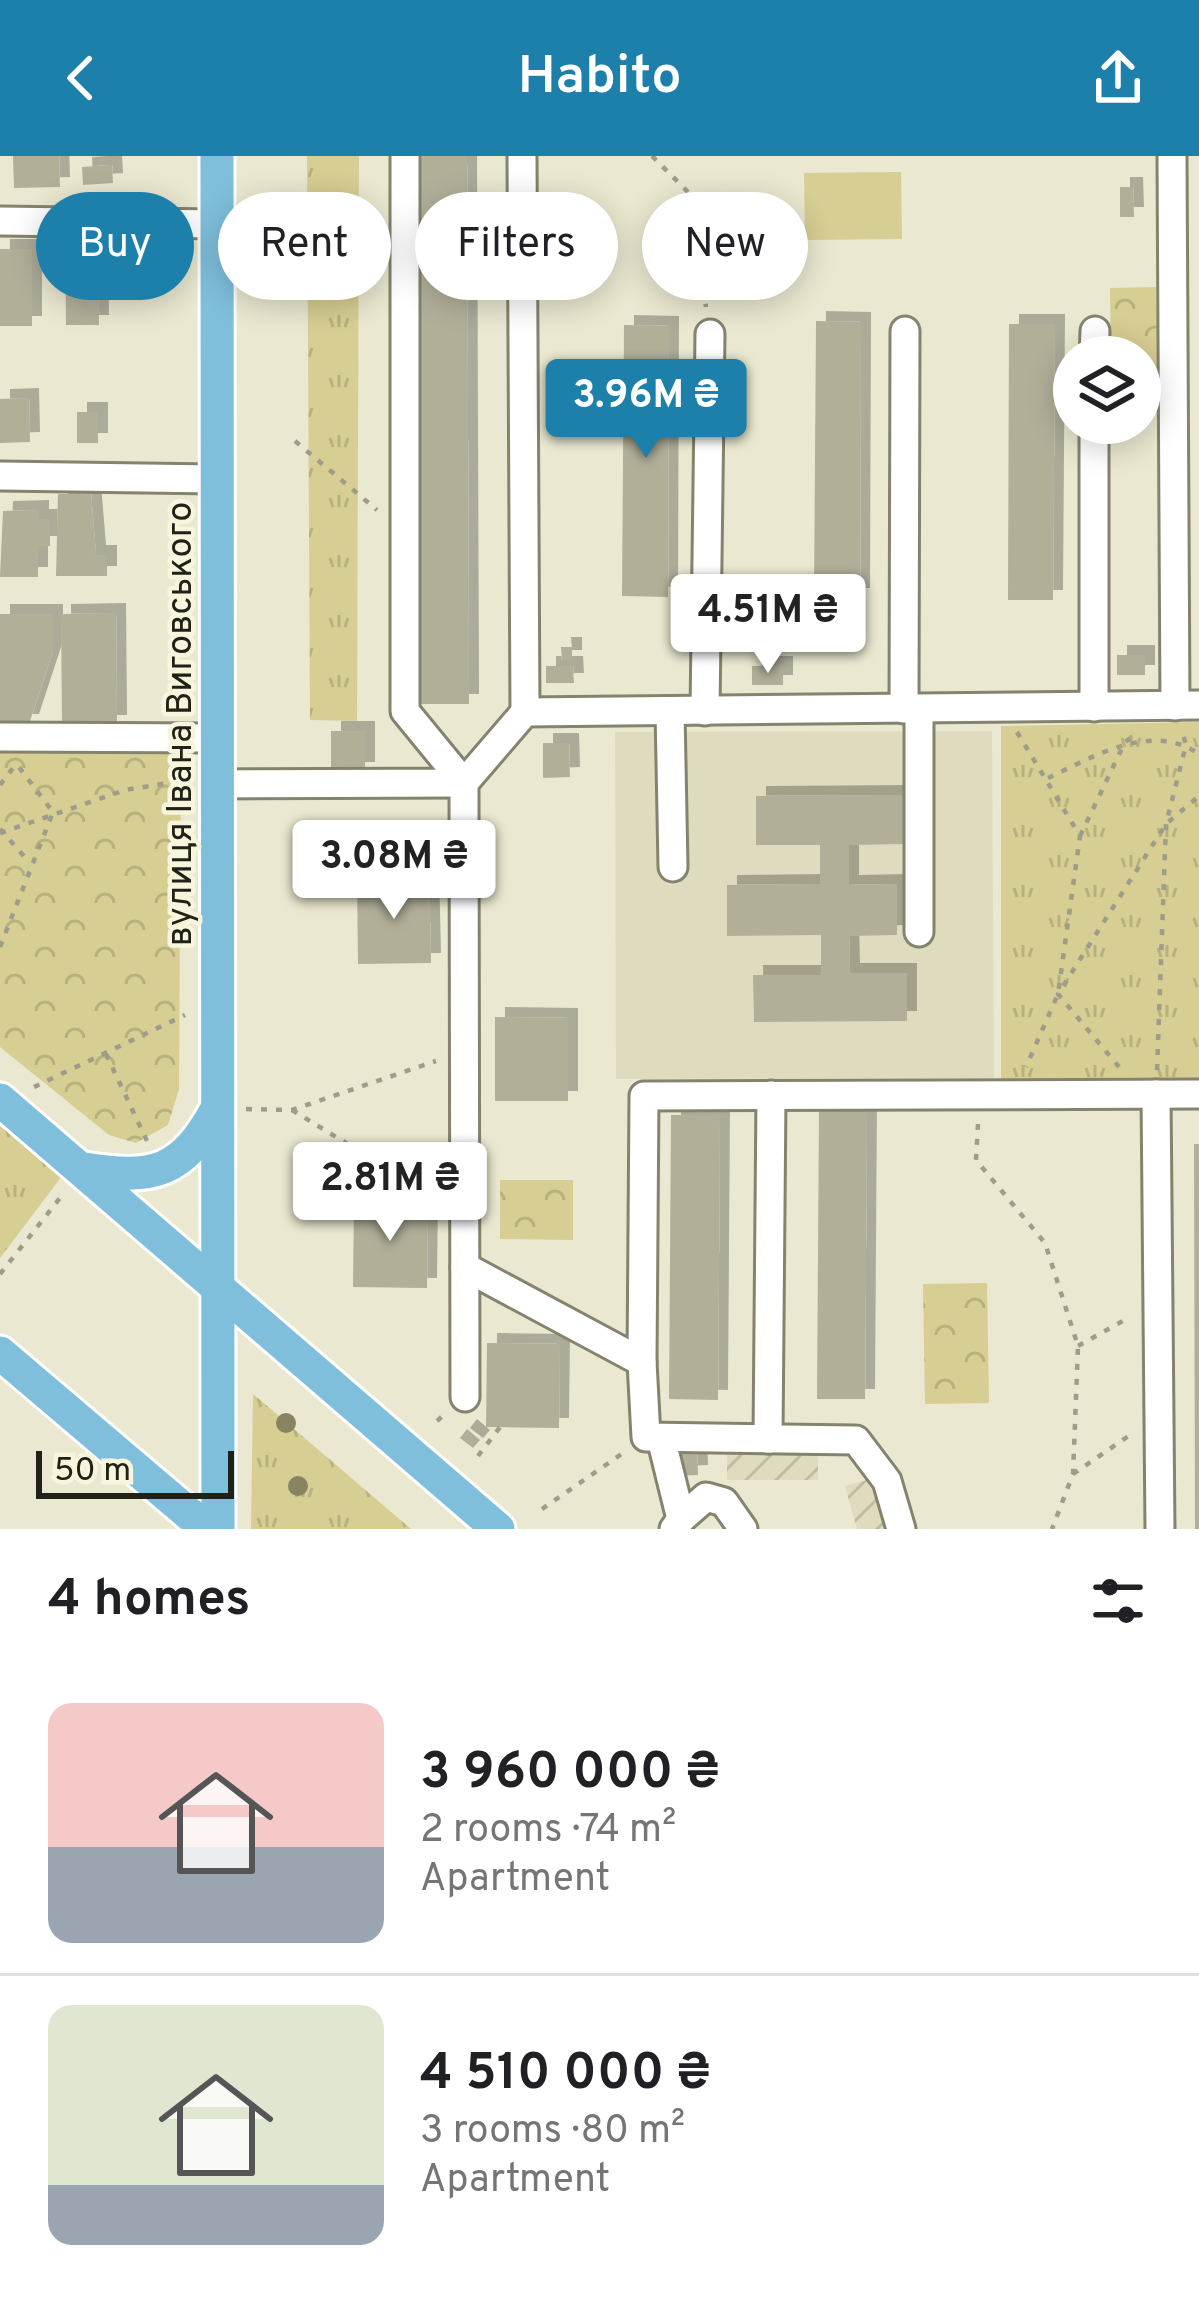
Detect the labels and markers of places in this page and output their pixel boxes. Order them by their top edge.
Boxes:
pin: 3.96M ₴ [535,359,757,461]
pin: 4.51M ₴ [657,574,879,676]
pin: 3.08M ₴ [283,820,505,922]
pin: 2.81M ₴ [279,1142,501,1244]

